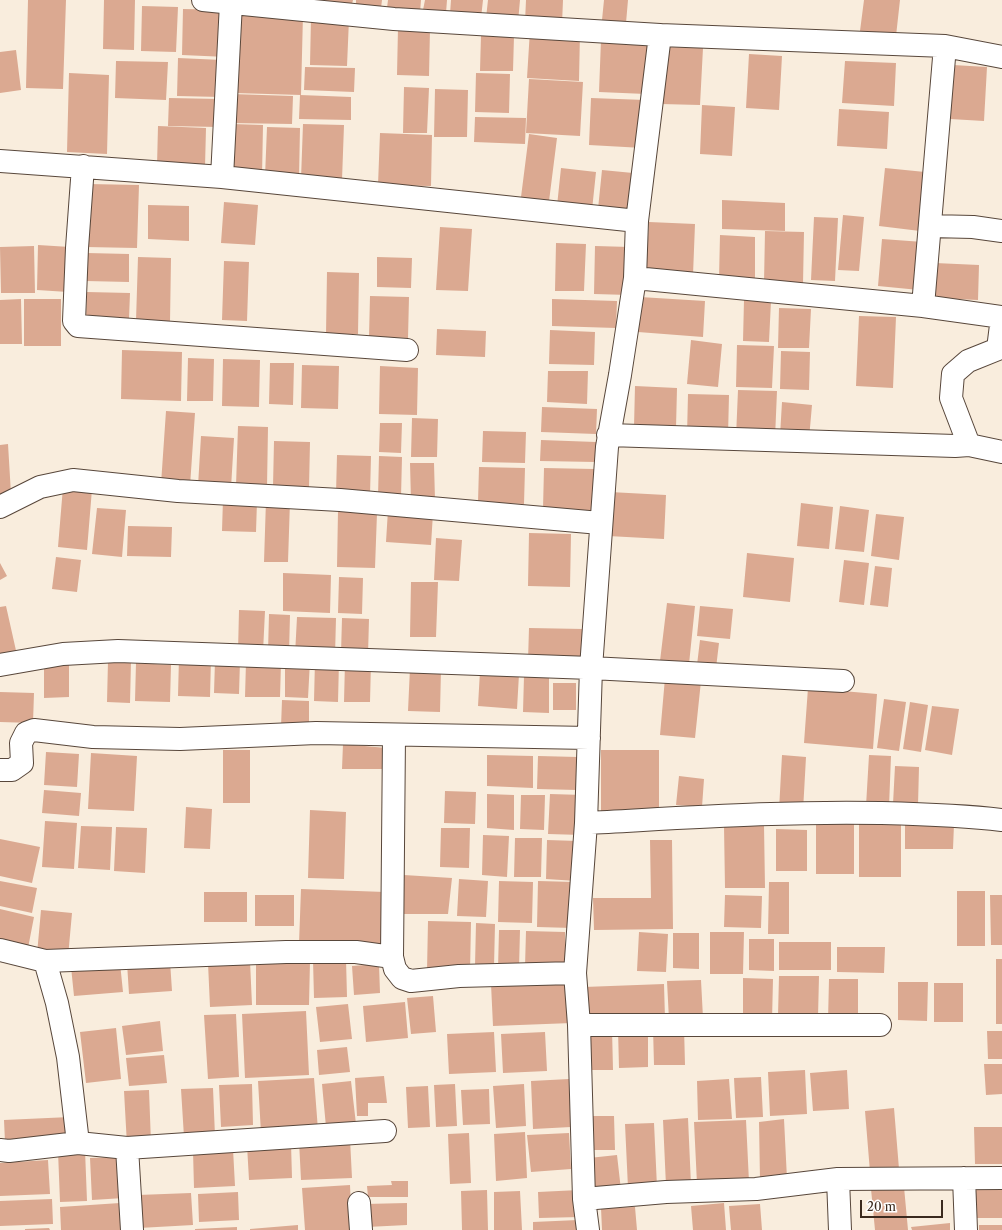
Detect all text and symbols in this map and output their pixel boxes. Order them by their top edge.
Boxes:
scale bar [862,1192,945,1218]
text: 20 m [867,1199,896,1214]

